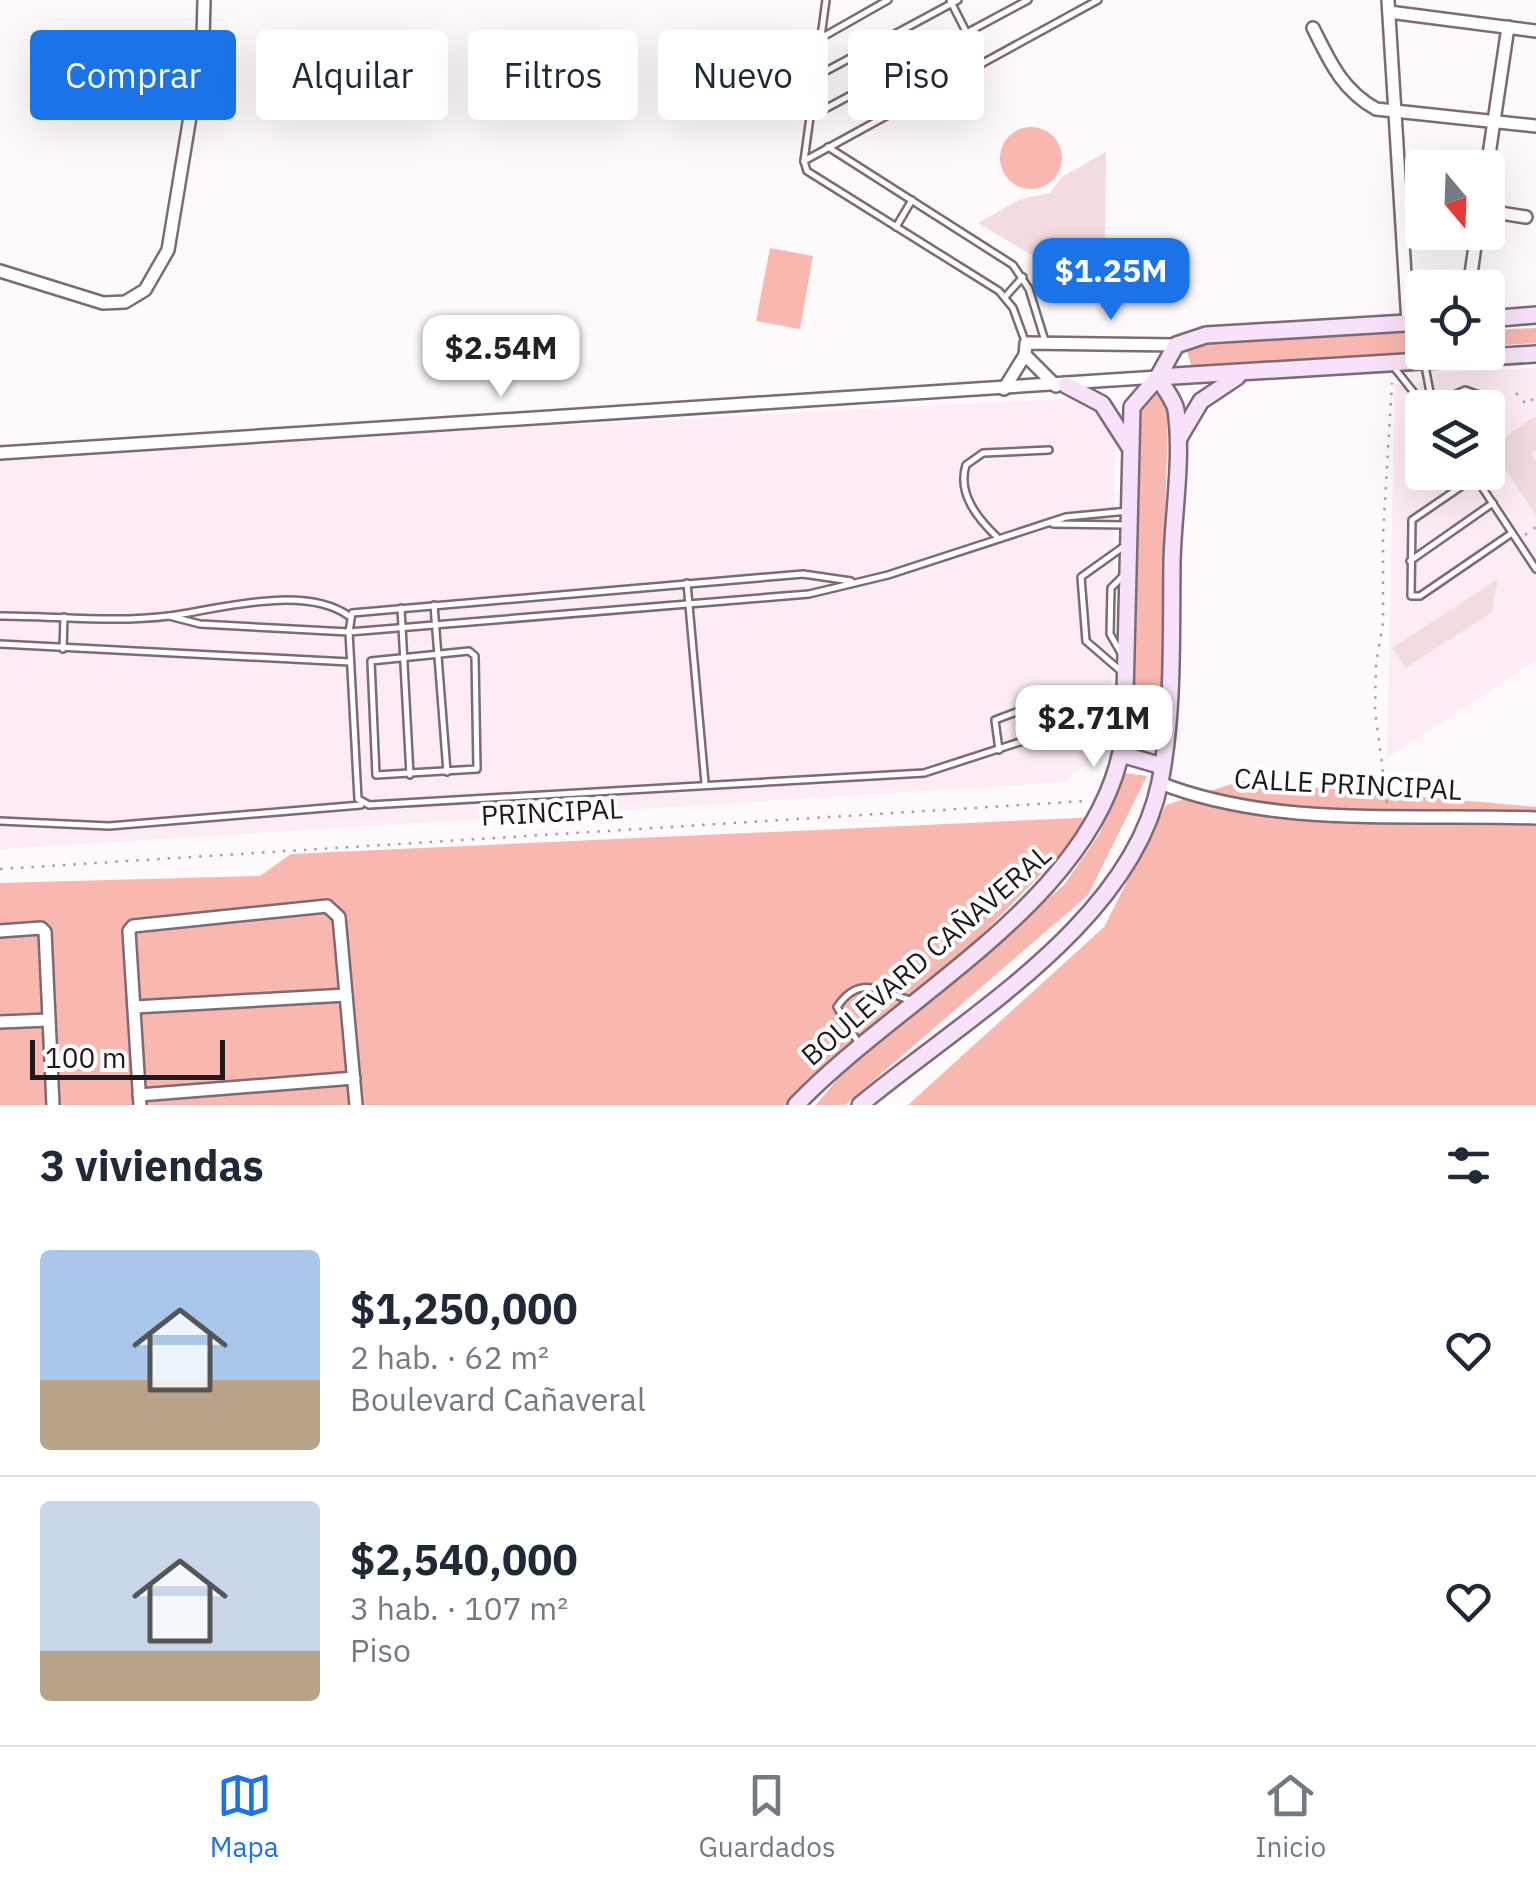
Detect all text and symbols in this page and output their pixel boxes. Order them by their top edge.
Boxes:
chip: Comprar [30,30,236,120]
chip: Alquilar [256,30,448,120]
chip: Filtros [468,30,638,120]
chip: Nuevo [658,30,828,120]
chip: Piso [848,30,984,120]
north arrow [1405,150,1505,250]
map controls [1405,150,1505,490]
pin: $1.25M [1030,238,1192,323]
text: $1.25M [1055,249,1167,291]
button: locate [1405,270,1505,370]
pin: $2.54M [420,315,582,400]
text: $2.54M [445,326,557,368]
button: layers [1405,390,1505,490]
pin: $2.71M [1013,685,1175,770]
text: $2.71M [1038,696,1150,738]
street label: CALLE PRINCIPAL [1233,759,1463,808]
street label: PRINCIPAL [480,789,624,834]
street label: BOULEVARD CAÑAVERAL [793,836,1058,1073]
scale bar [30,1035,225,1080]
text: 100 m [45,1039,126,1076]
text: 3 viviendas [40,1138,264,1193]
icon: filters [1441,1138,1496,1193]
text: $1,250,000 [350,1281,578,1336]
icon: home [120,1290,240,1410]
icon: heart [1441,1323,1496,1378]
text: 2 hab. · 62 m² [350,1336,549,1378]
text: Boulevard Cañaveral [350,1378,646,1420]
text: $2,540,000 [350,1532,578,1587]
icon: home [120,1541,240,1661]
icon: heart [1441,1574,1496,1629]
text: 3 hab. · 107 m² [350,1587,568,1629]
text: Piso [350,1629,411,1671]
tab: Mapa [210,1768,279,1865]
tab: Guardados [698,1768,836,1865]
tab: Inicio [1255,1768,1326,1865]

